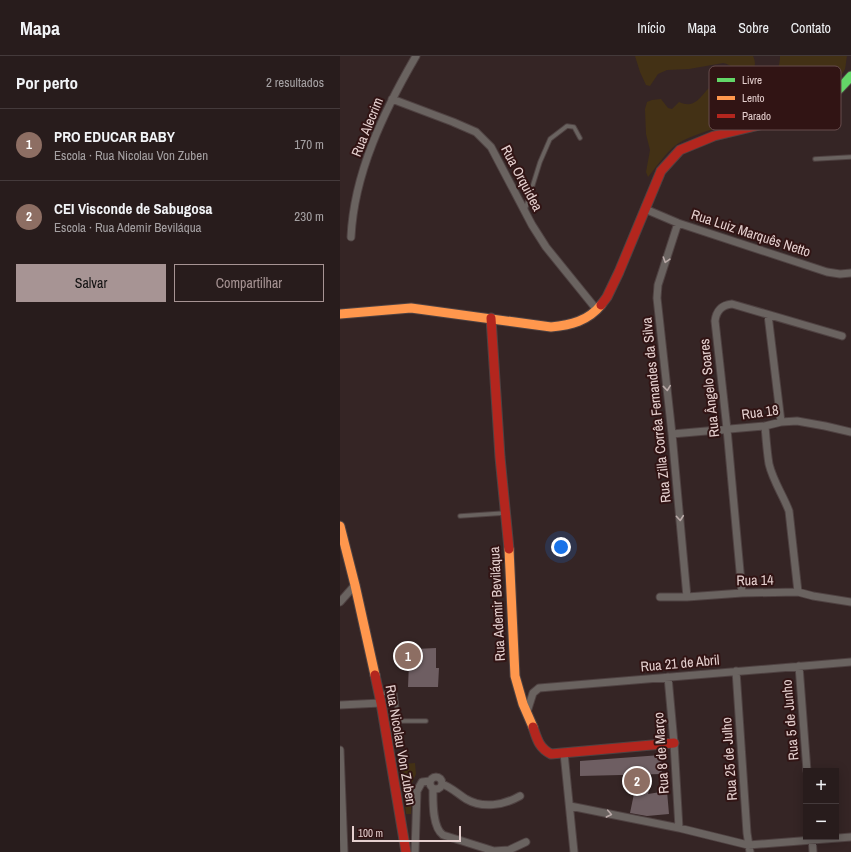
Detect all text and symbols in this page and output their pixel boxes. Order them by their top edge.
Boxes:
text: Mapa [20,15,60,41]
text: Início [637,19,665,37]
text: Mapa [687,19,716,37]
text: Sobre [738,19,769,37]
text: Contato [791,19,831,37]
legend [709,66,841,130]
text: Por perto [16,71,78,94]
text: Livre [742,73,762,87]
text: 2 resultados [266,74,324,91]
text: Lento [742,91,765,105]
street label: Rua Alecrim [347,95,387,159]
text: Parado [742,109,771,123]
text: PRO EDUCAR BABY [54,126,175,147]
text: 1 [26,136,32,153]
text: 170 m [294,136,324,153]
street label: Rua Orquidea [497,142,547,215]
text: Escola · Rua Nicolau Von Zuben [54,147,208,164]
text: CEI Visconde de Sabugosa [54,198,212,219]
street label: Rua Luiz Marquês Netto [689,205,813,261]
text: 2 [26,208,32,225]
text: 230 m [294,208,324,225]
text: Escola · Rua Ademir Beviláqua [54,219,202,236]
one-way arrow [662,256,671,263]
button: Salvar [16,264,166,302]
button: Compartilhar [174,264,324,302]
street label: Rua Zilla Corrêa Fernandes da Silva [637,316,675,504]
street label: Rua Ângelo Soares [695,338,723,438]
one-way arrow [663,385,672,391]
street label: Rua 18 [740,401,780,423]
one-way arrow [675,515,684,521]
your location [551,537,571,557]
street label: Rua Ademir Beviláqua [485,546,509,662]
street label: Rua 14 [736,571,774,589]
pin: 1 [395,641,421,671]
street label: Rua 21 de Abril [640,651,720,675]
street label: Rua 5 de Junho [778,679,802,761]
street label: Rua Nicolau Von Zuben [382,683,420,807]
street label: Rua 8 de Março [649,712,673,794]
street label: Rua 25 de Julho [717,717,741,801]
pin: 2 [624,766,650,796]
map controls [803,768,839,840]
button: + [803,768,839,804]
button: − [803,804,839,840]
one-way arrow [605,809,612,817]
scale bar [352,824,461,843]
text: 100 m [358,826,383,840]

